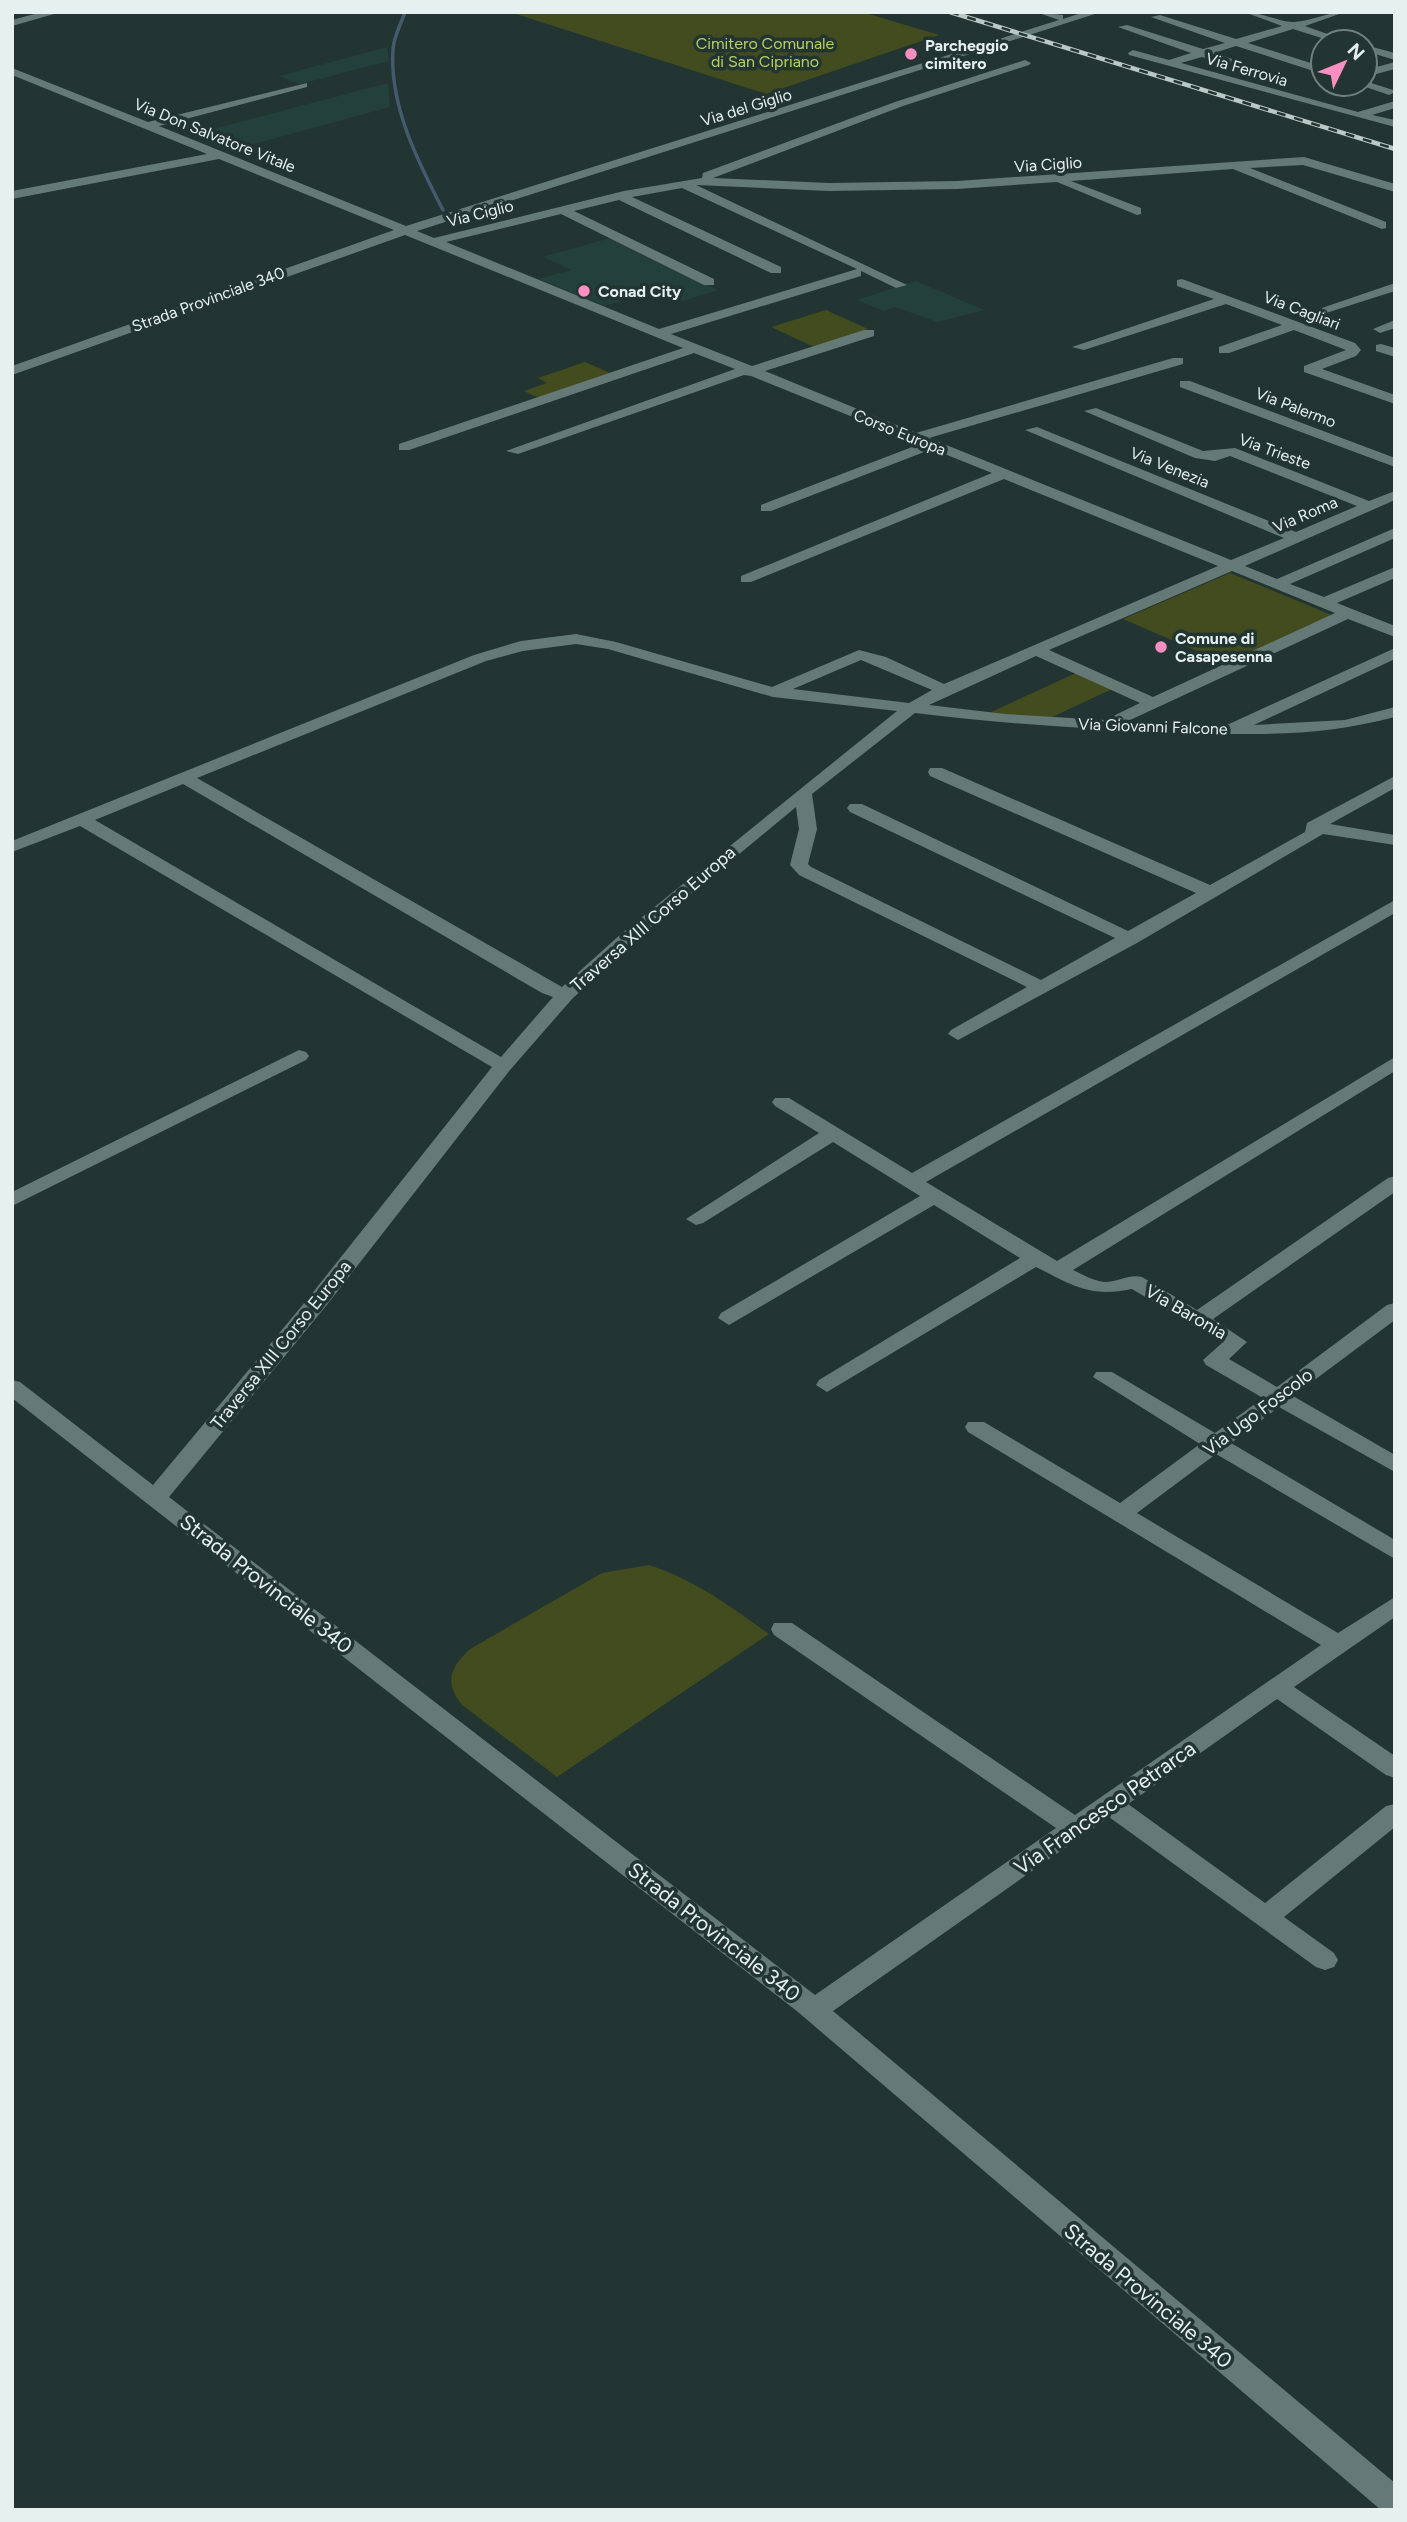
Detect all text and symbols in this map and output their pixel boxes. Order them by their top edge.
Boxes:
north arrow [1309,28,1379,98]
park label: Cimitero Comunale di San Cipriano [696,34,835,71]
place label: Parcheggio cimitero [925,36,1009,73]
text: N [1343,39,1369,65]
marker: Parcheggio cimitero [903,46,919,62]
street label: Via Ferrovia [1204,49,1290,90]
street label: Via del Giglio [698,85,794,130]
street label: Via Don Salvatore Vitale [131,94,299,177]
street label: Via Ciglio [1013,153,1083,176]
street label: Via Ciglio [445,196,515,231]
street label: Strada Provinciale 340 [129,263,287,336]
place label: Conad City [598,282,682,301]
marker: Conad City [576,283,592,299]
street label: Via Cagliari [1261,287,1343,334]
street label: Via Palermo [1253,383,1339,432]
street label: Corso Europa [851,405,949,460]
street label: Via Trieste [1236,430,1314,473]
street label: Via Venezia [1128,443,1212,492]
street label: Via Roma [1270,492,1340,536]
place label: Comune di Casapesenna [1175,629,1273,666]
marker: Comune di Casapesenna [1153,639,1169,655]
street label: Via Giovanni Falcone [1078,714,1228,739]
street label: Traversa XIII Corso Europa [566,841,740,997]
street label: Traversa XIII Corso Europa [206,1256,356,1434]
street label: Via Baronia [1141,1280,1231,1344]
street label: Via Ugo Foscolo [1199,1364,1317,1460]
street label: Strada Provinciale 340 [175,1509,357,1659]
street label: Via Francesco Petrarca [1009,1735,1200,1880]
street label: Strada Provinciale 340 [623,1857,805,2007]
street label: Strada Provinciale 340 [1059,2218,1237,2373]

